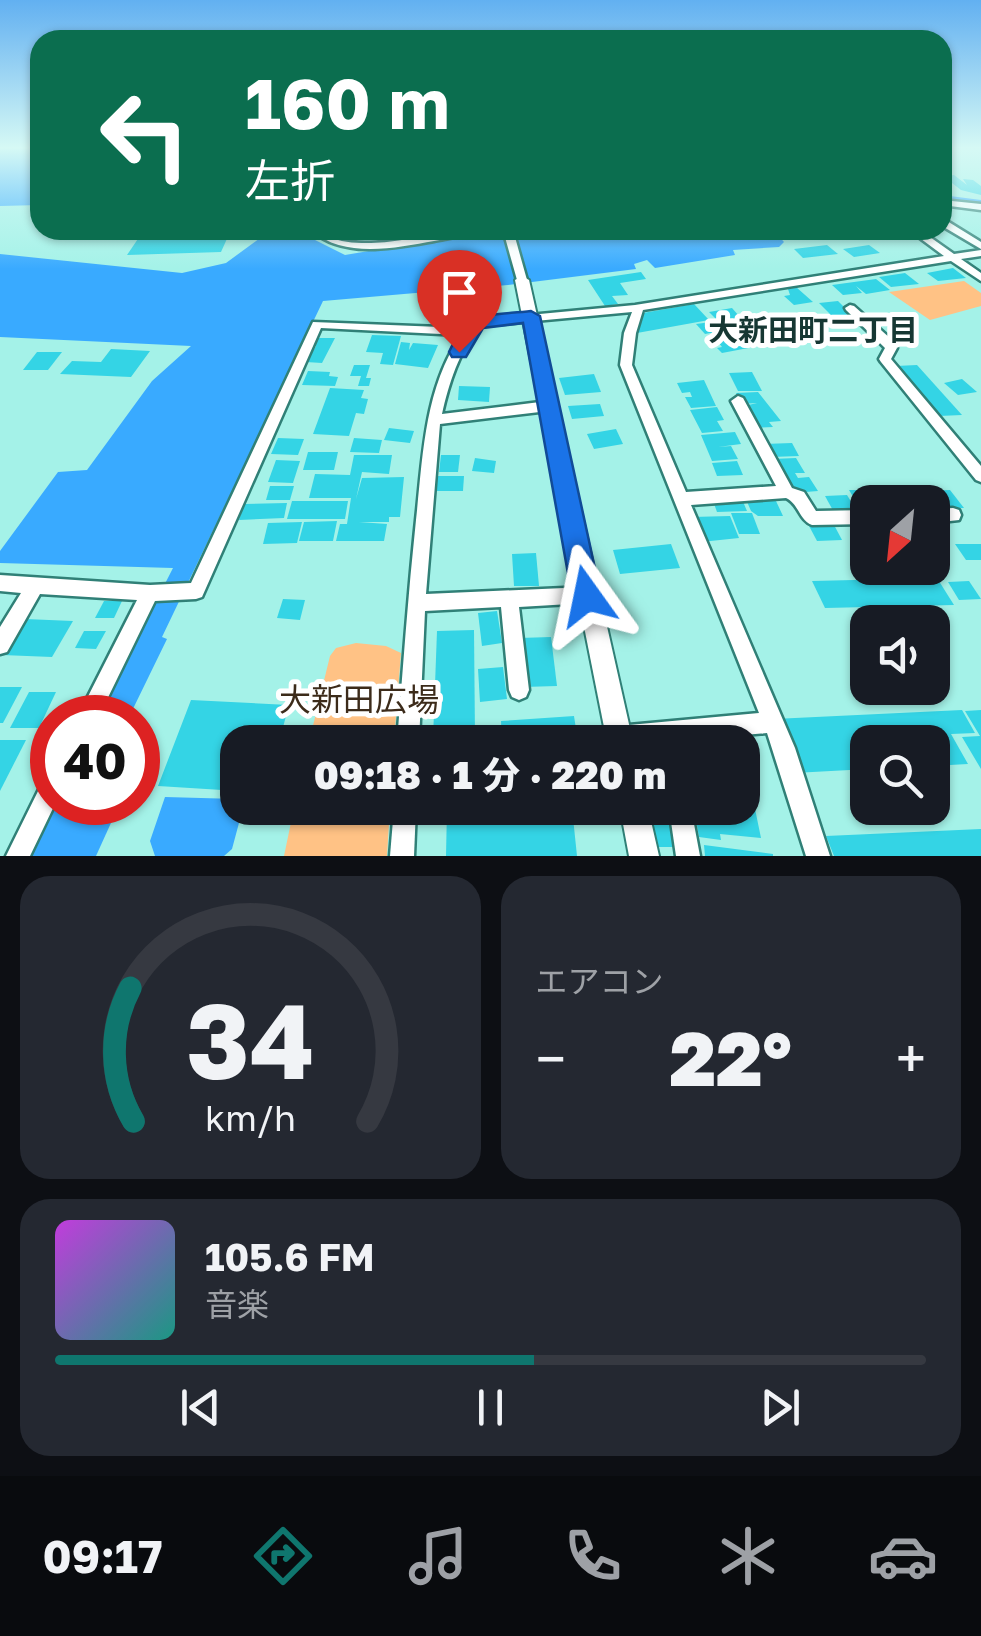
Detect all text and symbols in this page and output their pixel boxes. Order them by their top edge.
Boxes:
text: 160 m [245,60,450,144]
icon: left [80,70,210,200]
text: 左折 [245,153,335,207]
pin [417,250,502,353]
icon: arrive [432,265,487,320]
district label: 大新田町二丁目 [708,312,918,348]
north arrow [850,485,950,585]
map controls [850,485,950,825]
position arrow [535,544,639,648]
button: sound [850,605,950,705]
park label: 大新田広場 [279,680,439,718]
speed limit sign: 40 [30,695,160,825]
button: search [850,725,950,825]
text: 09:18 · 1 分 · 220 m [314,752,666,797]
text: エアコン [536,962,664,1000]
text: 34 [186,977,314,1102]
text: 22° [670,1012,792,1103]
text: − [536,1025,566,1091]
text: + [896,1025,926,1091]
text: km/h [205,1096,296,1139]
text: 105.6 FM [205,1234,375,1279]
text: 音楽 [205,1285,269,1323]
icon: previous [173,1380,228,1435]
icon: pause [463,1380,518,1435]
icon: next [753,1380,808,1435]
icon: directions [248,1521,318,1591]
icon: music [403,1521,473,1591]
icon: phone [558,1521,628,1591]
icon: climate [713,1521,783,1591]
icon: car [868,1521,938,1591]
text: 09:17 [43,1529,163,1583]

